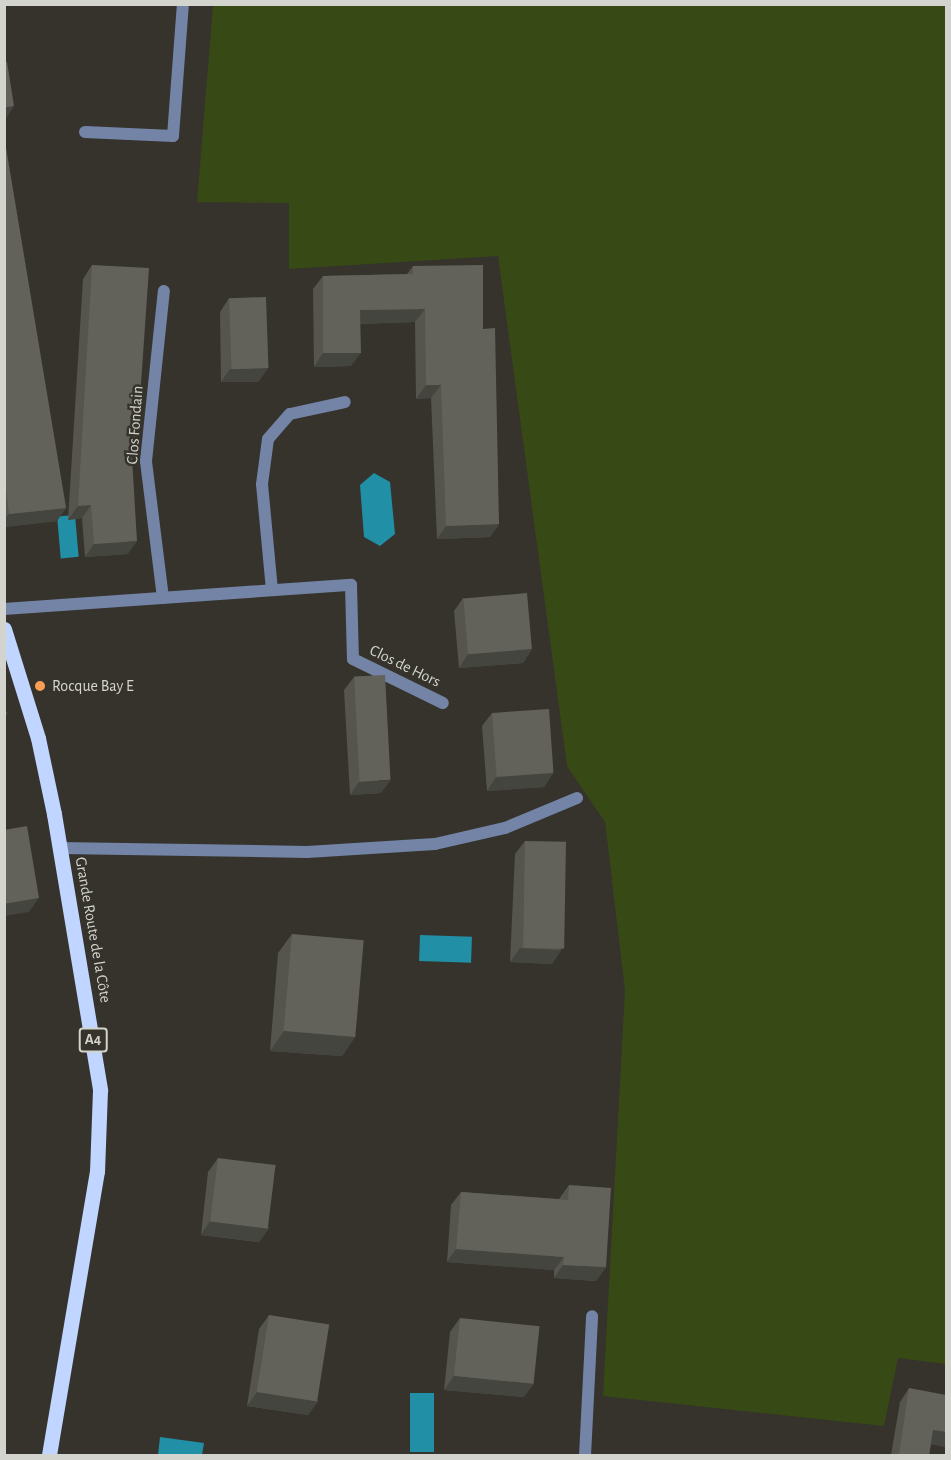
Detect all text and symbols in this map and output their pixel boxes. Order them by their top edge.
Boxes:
street label: Clos Fondain [123,385,147,465]
street label: Clos de Hors [366,641,444,691]
place label: Rocque Bay E [52,676,134,696]
marker: Rocque Bay E [33,679,47,693]
street label: Grande Route de la Côte [71,856,115,1004]
road number: A4 [78,1028,108,1052]

